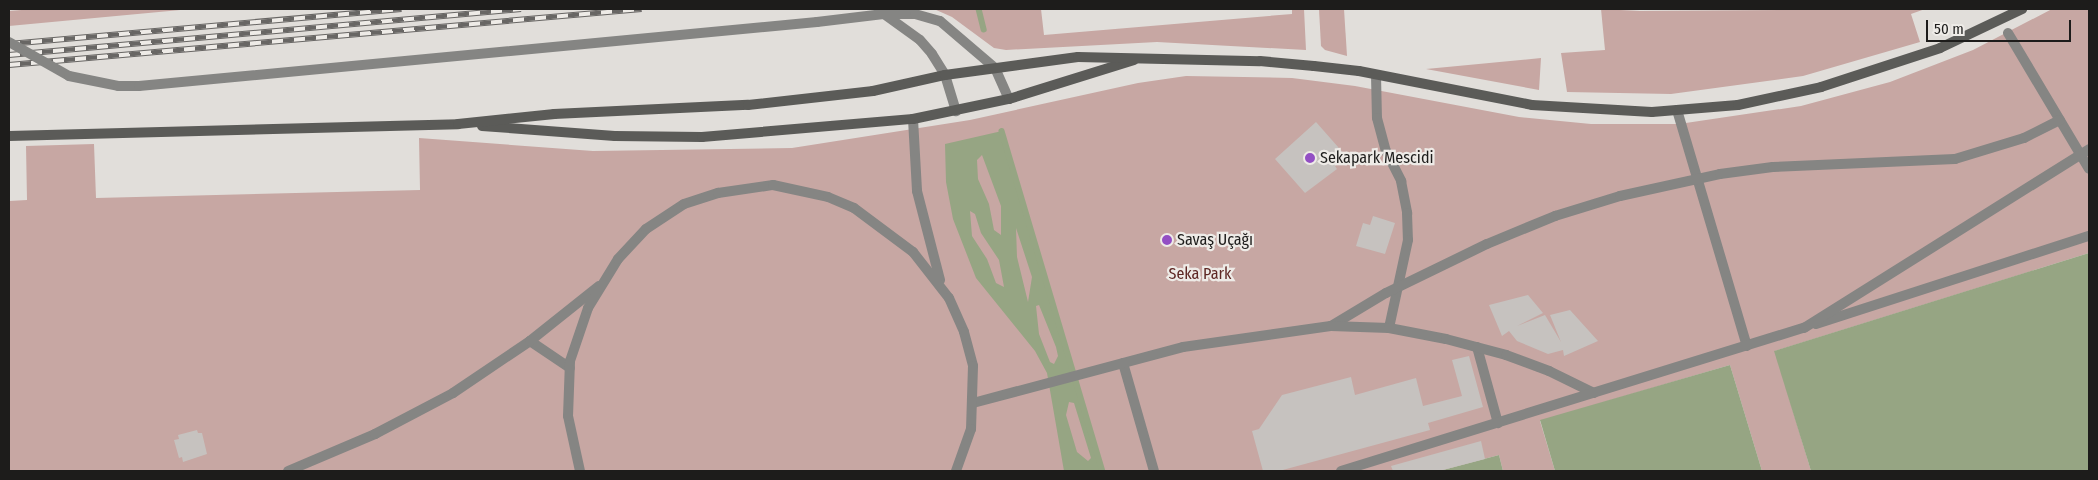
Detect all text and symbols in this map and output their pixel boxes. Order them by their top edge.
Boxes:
scale bar [1928,10,2073,42]
text: 50 m [1934,20,1964,38]
place label: Sekapark Mescidi [1320,148,1434,168]
marker: Sekapark Mescidi [1304,152,1316,164]
place label: Savaş Uçağı [1177,230,1253,250]
marker: Savaş Uçağı [1161,234,1173,246]
park label: Seka Park [1168,264,1232,284]

